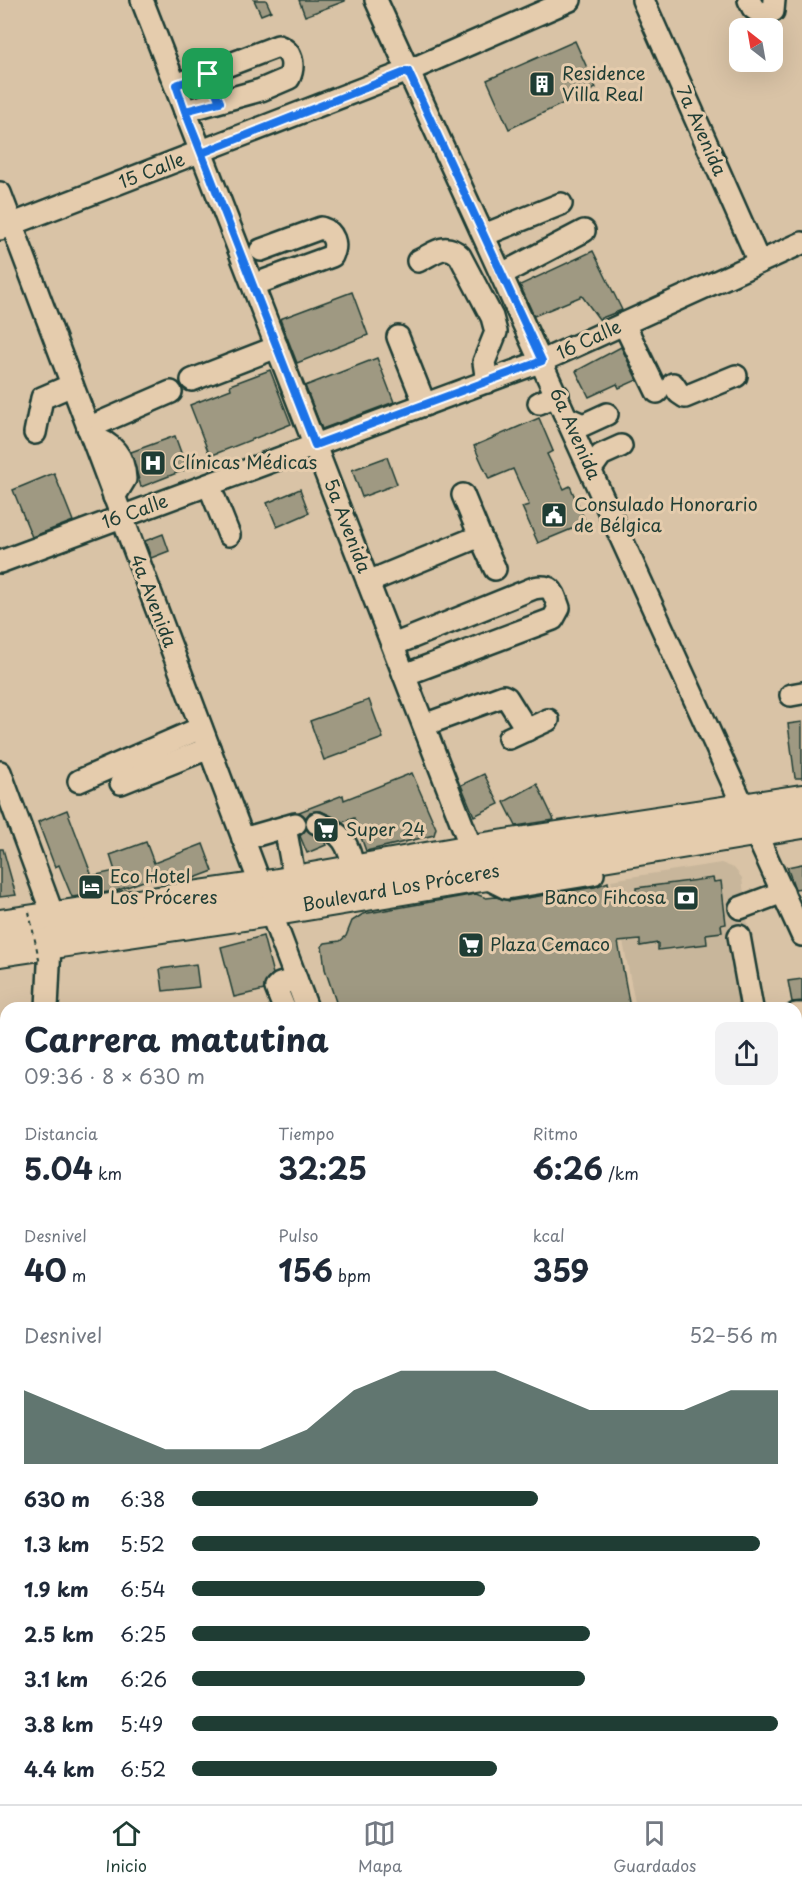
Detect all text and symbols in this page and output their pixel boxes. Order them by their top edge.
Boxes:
north arrow [729,18,783,72]
map controls [729,18,783,72]
pin [182,48,233,99]
icon: arrive [191,57,224,90]
place label: Residence Villa Real [562,59,646,107]
building icon: Residence Villa Real [527,69,557,99]
street label: 7a Avenida [670,81,735,181]
street label: 15 Calle [115,145,189,195]
street label: 16 Calle [552,312,625,365]
street label: 6a Avenida [544,383,609,484]
hospital icon: Clínicas Médicas [138,448,168,478]
place label: Clínicas Médicas [172,448,317,475]
street label: 5a Avenida [318,475,379,577]
street label: 16 Calle [98,486,171,535]
place label: Consulado Honorario de Bélgica [574,490,758,538]
public building icon: Consulado Honorario de Bélgica [539,500,569,530]
street label: 4a Avenida [124,550,185,652]
supermarket icon: Super 24 [311,815,341,845]
place label: Super 24 [346,815,426,842]
street label: Boulevard Los Próceres [300,856,501,917]
place label: Eco Hotel Los Próceres [110,862,217,910]
hotel icon: Eco Hotel Los Próceres [76,872,106,902]
place label: Banco Fihcosa [544,883,667,910]
bank icon: Banco Fihcosa [671,883,701,913]
supermarket icon: Plaza Cemaco [456,930,486,960]
place label: Plaza Cemaco [490,930,610,957]
text: Carrera matutina [24,1013,329,1063]
button: share [715,1022,778,1085]
text: 09:36 · 8 × 630 m [24,1061,205,1091]
text: Distancia [24,1121,98,1145]
text: Tiempo [278,1121,334,1145]
text: Ritmo [533,1121,578,1145]
text: 5.04 [24,1145,93,1190]
text: 32:25 [278,1145,367,1190]
text: 6:26 [533,1145,603,1190]
text: km [93,1161,122,1185]
text: /km [603,1161,639,1185]
text: Desnivel [24,1223,86,1247]
text: Pulso [278,1223,318,1247]
text: kcal [533,1223,565,1247]
text: 40 [24,1247,67,1292]
text: 156 [278,1247,333,1292]
text: 359 [533,1247,589,1292]
text: m [67,1263,86,1287]
text: bpm [333,1263,371,1287]
text: Desnivel [24,1320,102,1350]
text: 52–56 m [689,1320,778,1350]
text: 630 m [24,1484,90,1514]
text: 6:38 [120,1484,165,1514]
text: 1.3 km [24,1529,90,1559]
text: 5:52 [120,1529,165,1559]
text: 1.9 km [24,1574,89,1604]
text: 6:54 [120,1574,166,1604]
text: 2.5 km [24,1619,94,1649]
text: 6:25 [120,1619,166,1649]
text: 3.1 km [24,1664,88,1694]
text: 6:26 [120,1664,167,1694]
text: 3.8 km [24,1709,94,1739]
text: 5:49 [120,1709,163,1739]
text: 4.4 km [24,1754,95,1784]
text: 6:52 [120,1754,166,1784]
tab: Inicio [106,1817,147,1877]
tab: Mapa [358,1817,402,1877]
tab: Guardados [613,1817,696,1877]

